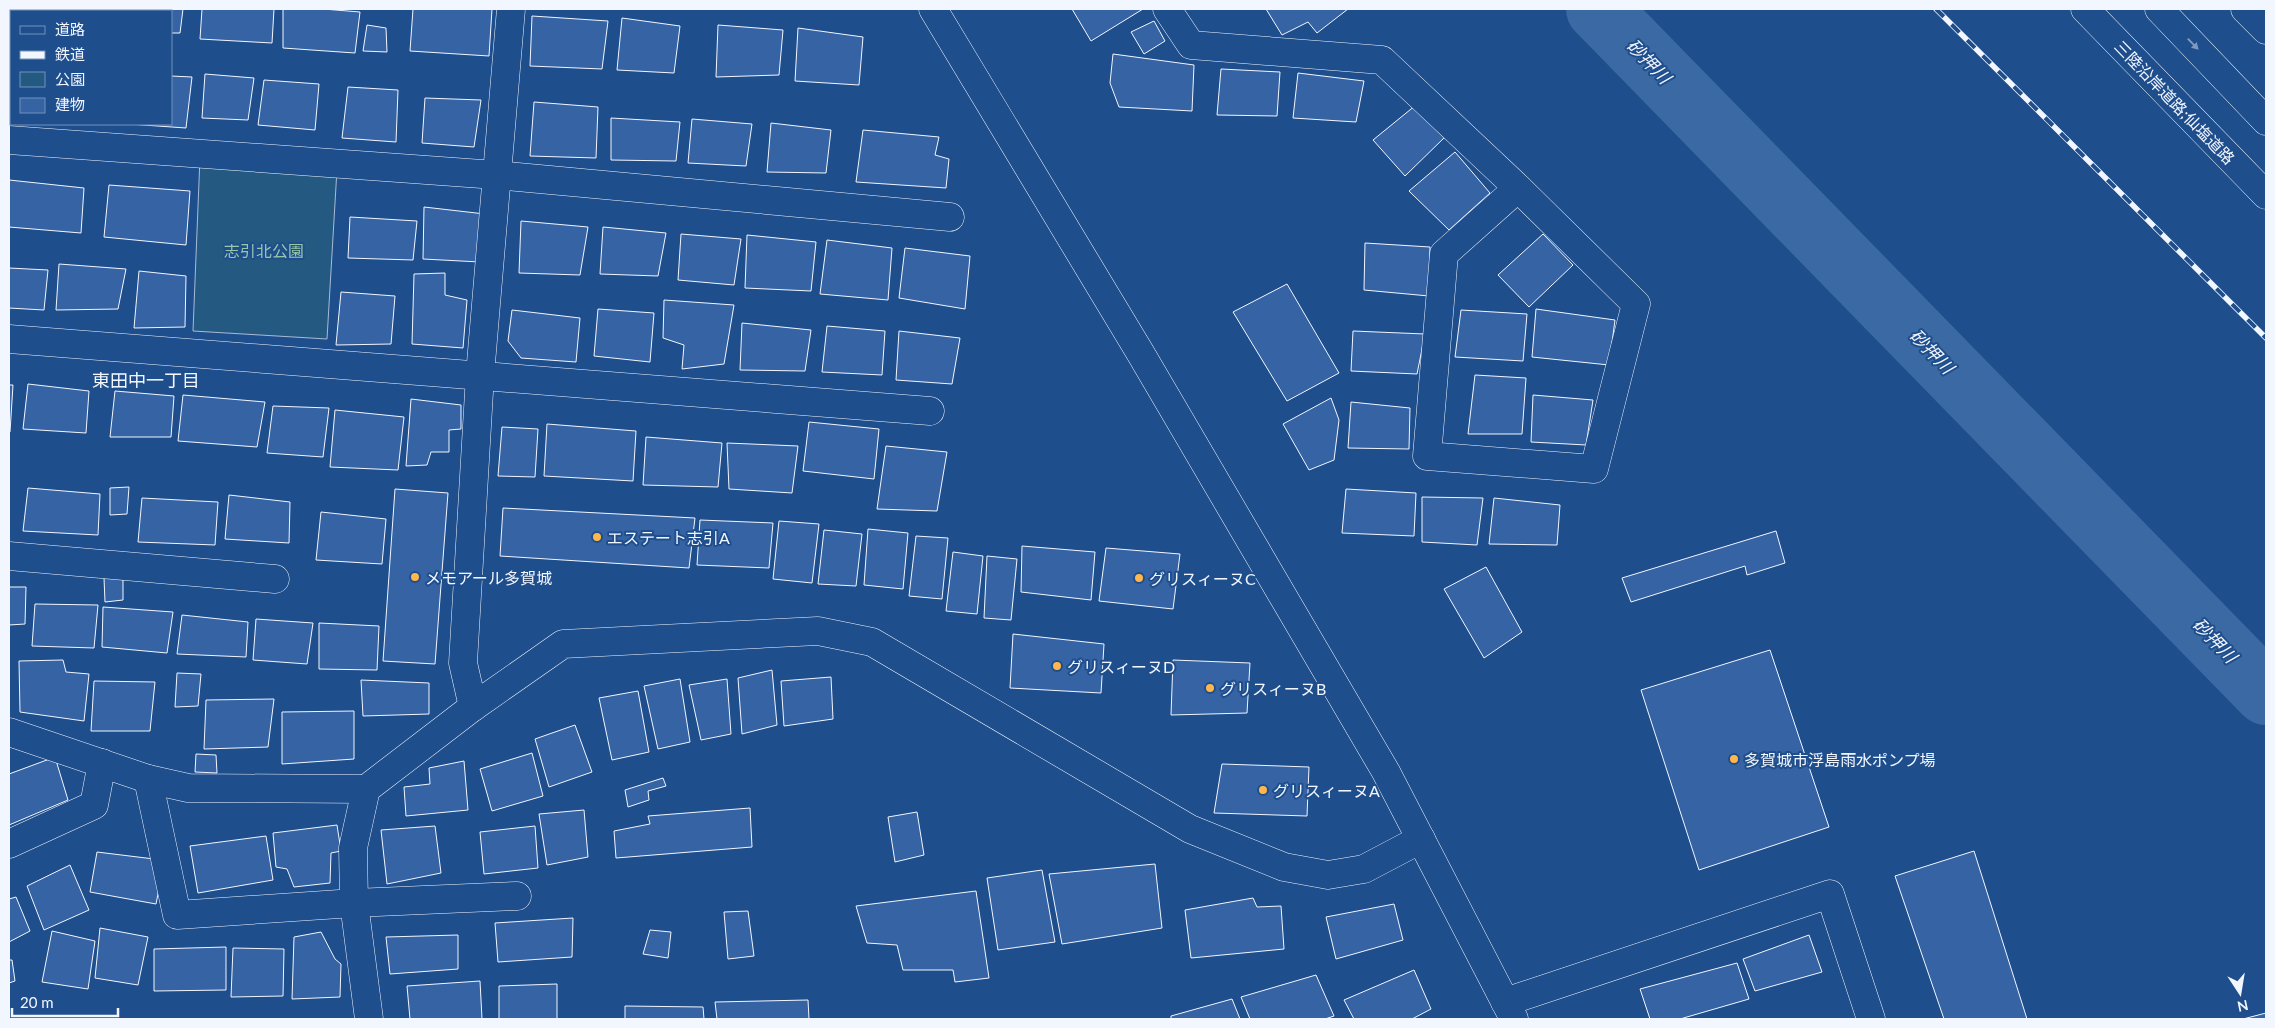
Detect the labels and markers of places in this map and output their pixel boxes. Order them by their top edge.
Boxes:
place label: エステート志引A [607,528,730,547]
marker: エステート志引A [591,531,603,543]
place label: メモアール多賀城 [425,568,552,587]
place label: グリスィーヌC [1149,569,1256,588]
marker: メモアール多賀城 [409,571,421,583]
marker: グリスィーヌC [1133,572,1145,584]
place label: グリスィーヌD [1067,657,1175,676]
marker: グリスィーヌD [1051,660,1063,672]
place label: グリスィーヌB [1220,679,1326,698]
marker: グリスィーヌB [1204,682,1216,694]
place label: 多賀城市浮島雨水ポンプ場 [1744,750,1936,769]
marker: 多賀城市浮島雨水ポンプ場 [1728,753,1740,765]
place label: グリスィーヌA [1273,781,1380,800]
marker: グリスィーヌA [1257,784,1269,796]

